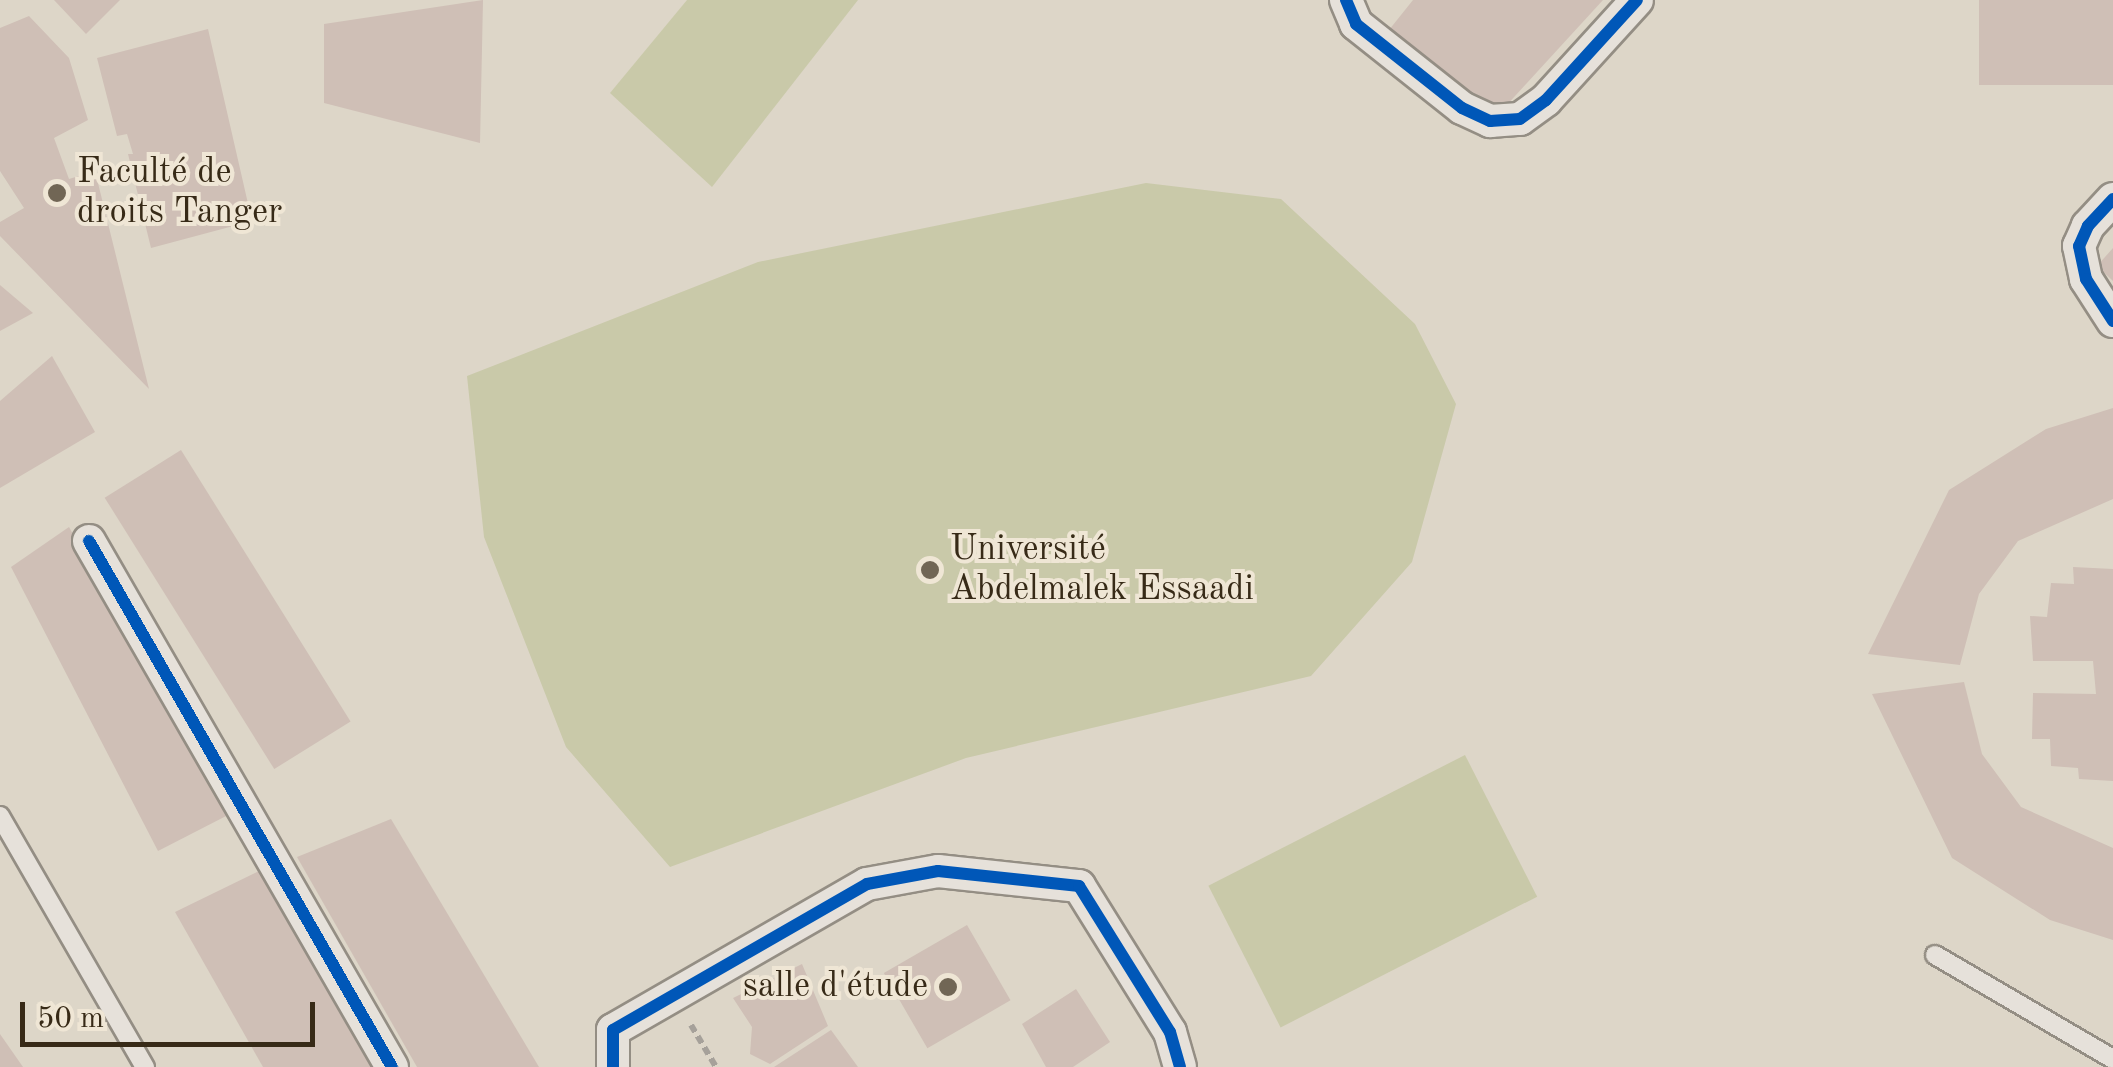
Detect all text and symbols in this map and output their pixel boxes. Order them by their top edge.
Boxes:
place label: Faculté de droits Tanger [77,152,282,234]
marker: Faculté de droits Tanger [46,182,68,204]
place label: Université Abdelmalek Essaadi [950,529,1254,611]
marker: Université Abdelmalek Essaadi [919,559,941,581]
place label: salle d'étude [743,966,928,1008]
marker: salle d'étude [937,976,959,998]
scale bar [25,982,320,1044]
text: 50 m [37,1004,104,1034]

